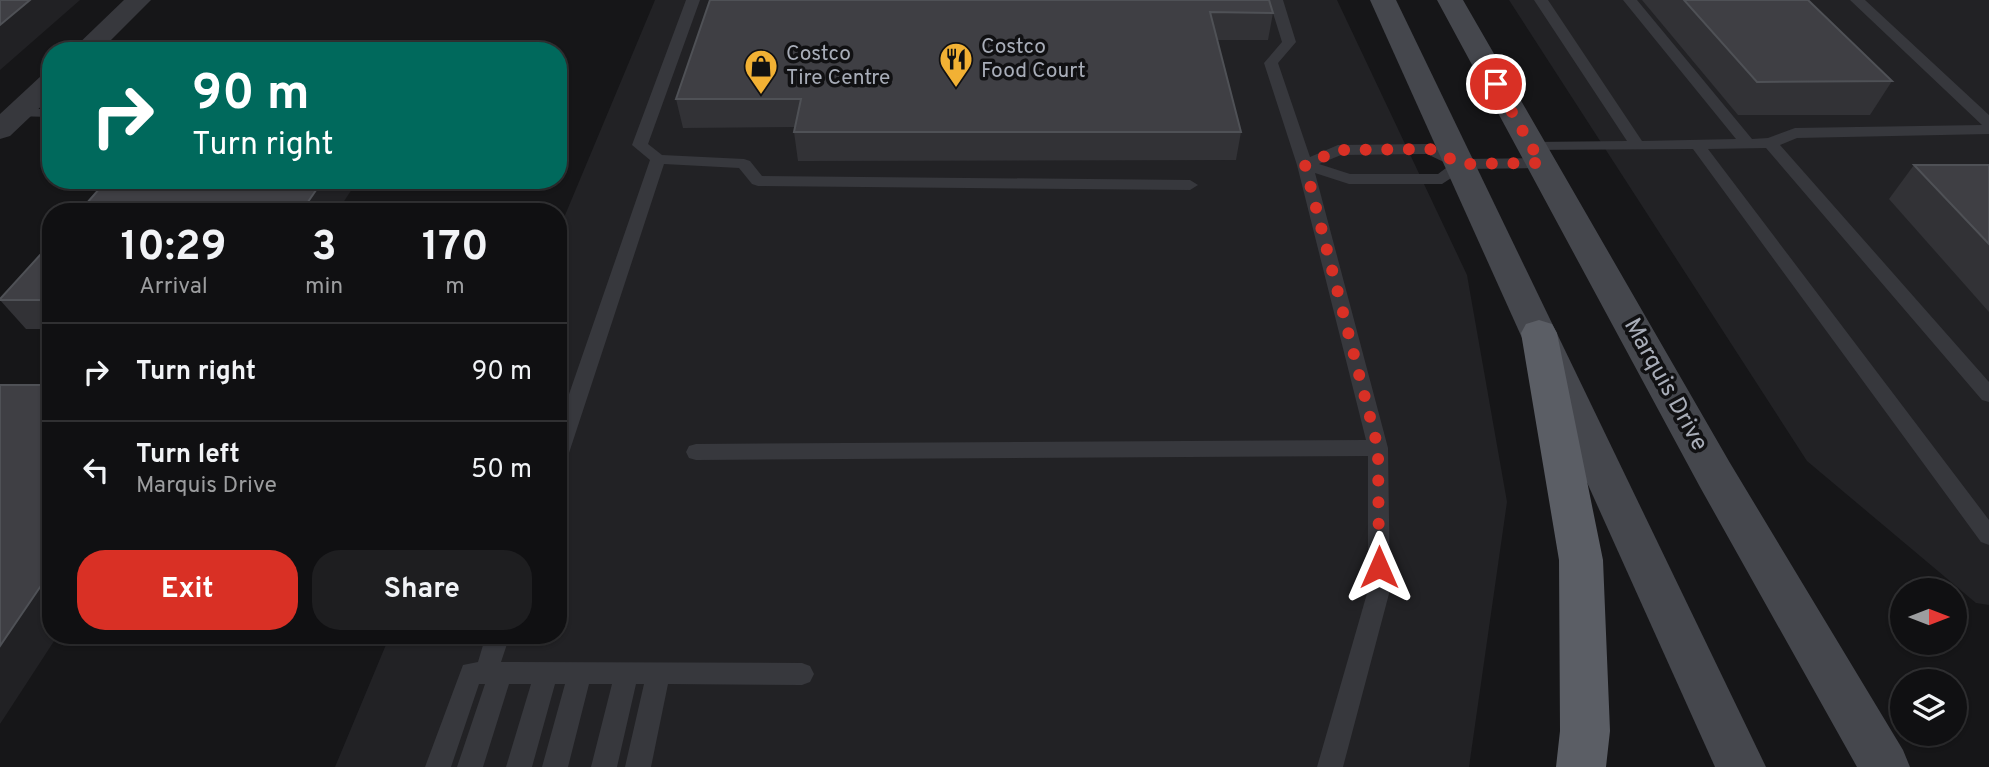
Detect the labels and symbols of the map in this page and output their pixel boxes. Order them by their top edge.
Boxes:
place label: Costco Food Court [981,34,1086,85]
restaurant icon: Costco Food Court [937,40,975,89]
place label: Costco Tire Centre [786,41,890,92]
shop icon: Costco Tire Centre [742,47,780,96]
pin [1466,54,1526,114]
street label: Marquis Drive [1616,313,1714,457]
position arrow [1342,530,1416,604]
north arrow [1890,578,1967,654]

